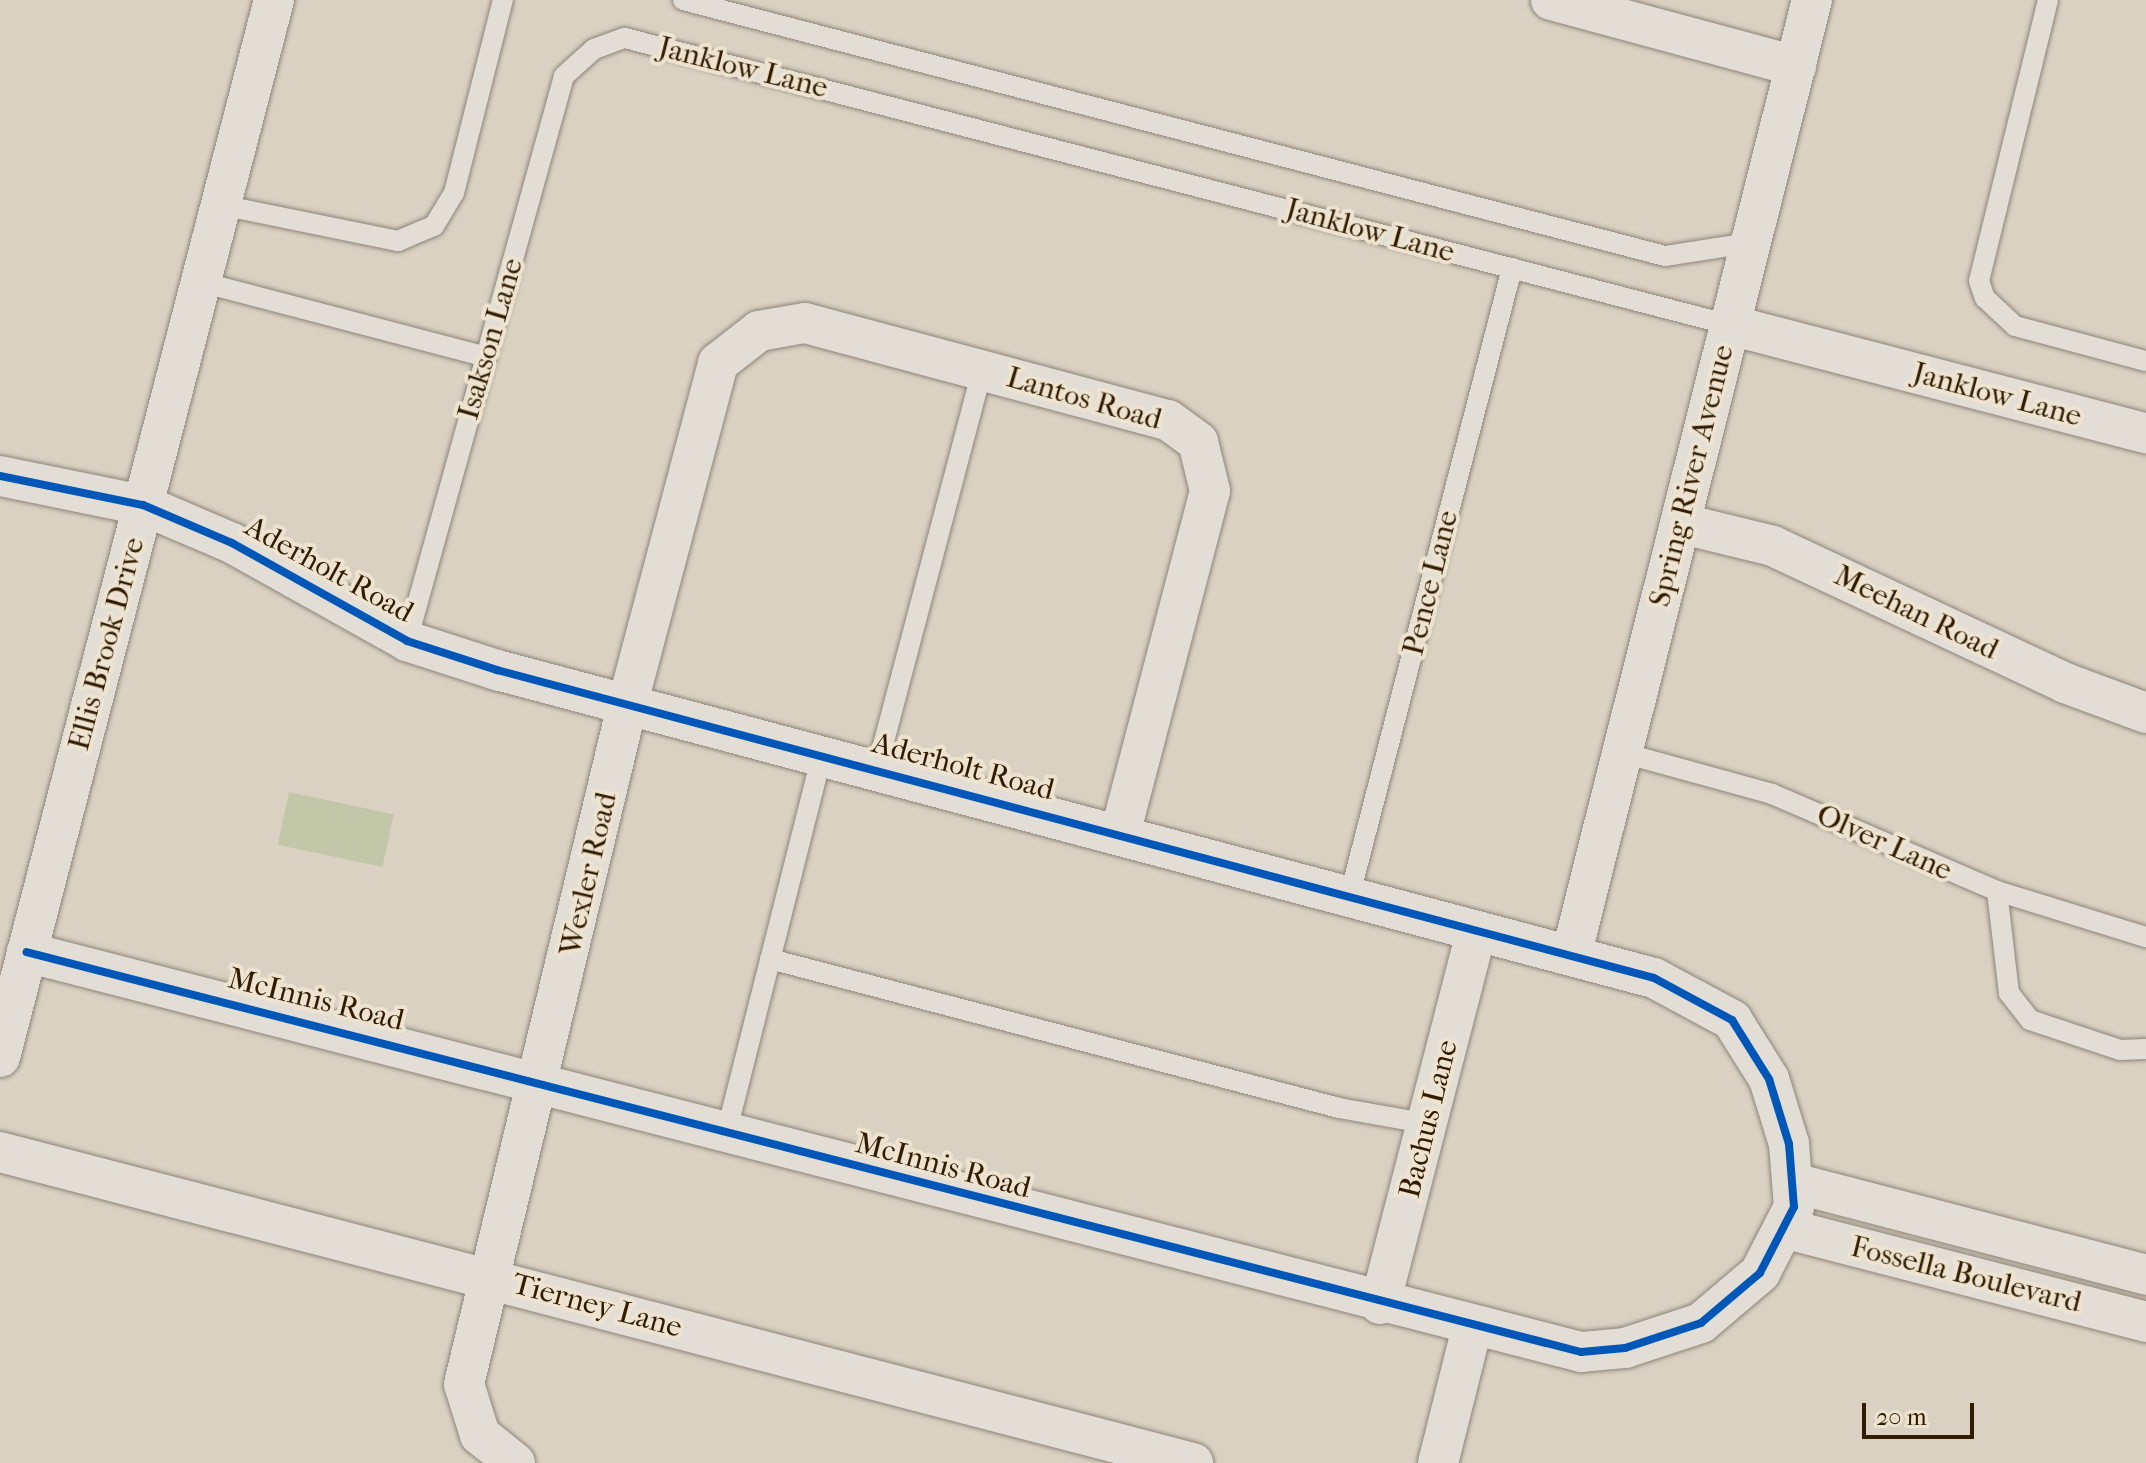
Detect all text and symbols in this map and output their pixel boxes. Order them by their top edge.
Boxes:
street label: Janklow Lane [655,30,831,106]
street label: Janklow Lane [1282,191,1458,271]
street label: Isakson Lane [451,254,531,424]
street label: Spring River Avenue [1642,341,1742,611]
street label: Janklow Lane [1909,355,2085,435]
street label: Lantos Road [1002,360,1166,438]
street label: Pence Lane [1396,507,1466,659]
street label: Aderholt Road [239,509,419,631]
street label: Ellis Brook Drive [61,534,153,754]
street label: Meehan Road [1828,558,2004,668]
street label: Aderholt Road [868,725,1058,809]
street label: Wexler Road [553,789,625,959]
street label: Olver Lane [1811,797,1957,889]
street label: McInnis Road [224,961,408,1039]
street label: Bachus Lane [1392,1036,1466,1202]
street label: McInnis Road [851,1125,1035,1207]
street label: Fossella Boulevard [1847,1229,2085,1321]
street label: Tierney Lane [508,1266,686,1346]
scale bar [1866,1387,1978,1437]
text: 20 m [1876,1403,1927,1431]

